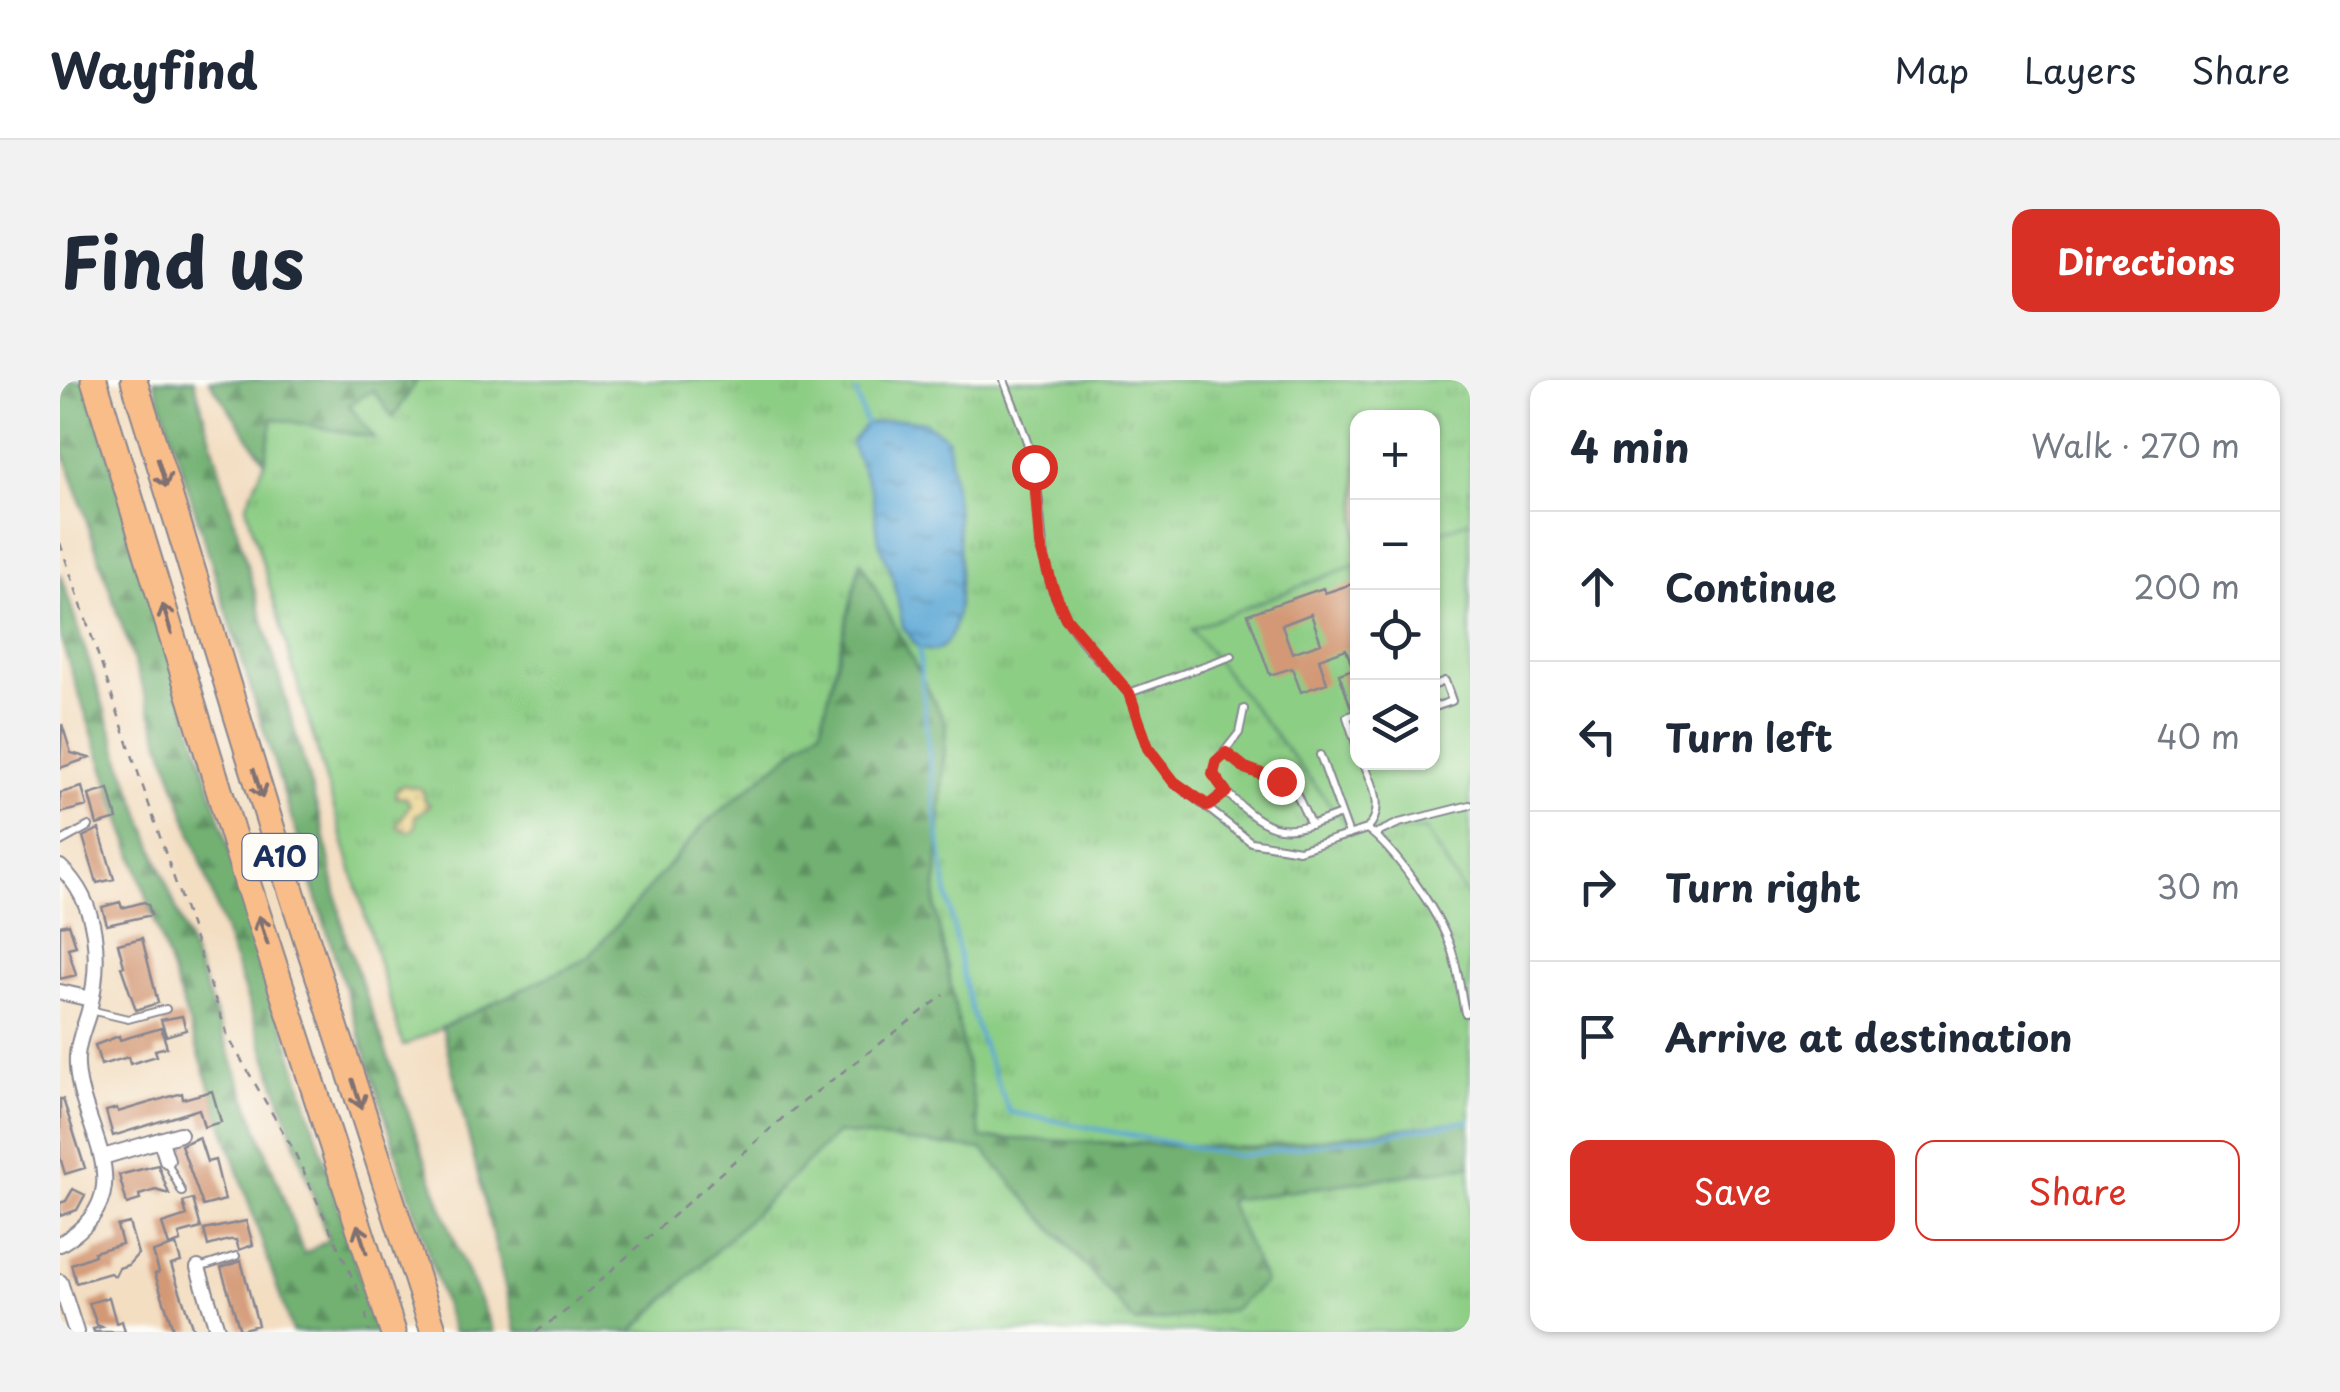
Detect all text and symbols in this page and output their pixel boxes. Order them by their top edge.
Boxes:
text: Wayfind [50,33,258,105]
text: Map [1894,43,1969,96]
text: Layers [2024,43,2136,96]
text: Share [2191,43,2290,96]
text: Find us [60,207,305,313]
button: Directions [2012,209,2280,312]
map controls [1350,410,1440,770]
button: + [1350,410,1440,500]
text: 4 min [1570,414,1690,477]
text: Walk · 270 m [2031,421,2240,469]
route start [1012,445,1058,491]
one-way arrow [154,457,172,489]
button: − [1350,500,1440,590]
text: Continue [1665,558,1836,615]
icon: ahead [1570,559,1625,614]
text: 200 m [2133,562,2240,610]
button: locate [1350,590,1440,680]
one-way arrow [157,604,175,636]
button: layers [1350,680,1440,770]
text: Turn left [1665,708,1833,765]
icon: left [1570,709,1625,764]
text: 40 m [2156,712,2240,760]
route end [1259,759,1305,805]
one-way arrow [250,768,268,799]
road number: A10 [242,834,318,880]
text: Turn right [1665,858,1861,915]
icon: right [1570,859,1625,914]
text: 30 m [2156,862,2240,910]
one-way arrow [253,915,271,946]
text: Arrive at destination [1665,1008,2073,1065]
icon: arrive [1570,1009,1625,1064]
one-way arrow [349,1077,367,1109]
button: Save [1570,1140,1895,1241]
button: Share [1915,1140,2240,1241]
one-way arrow [352,1224,370,1256]

